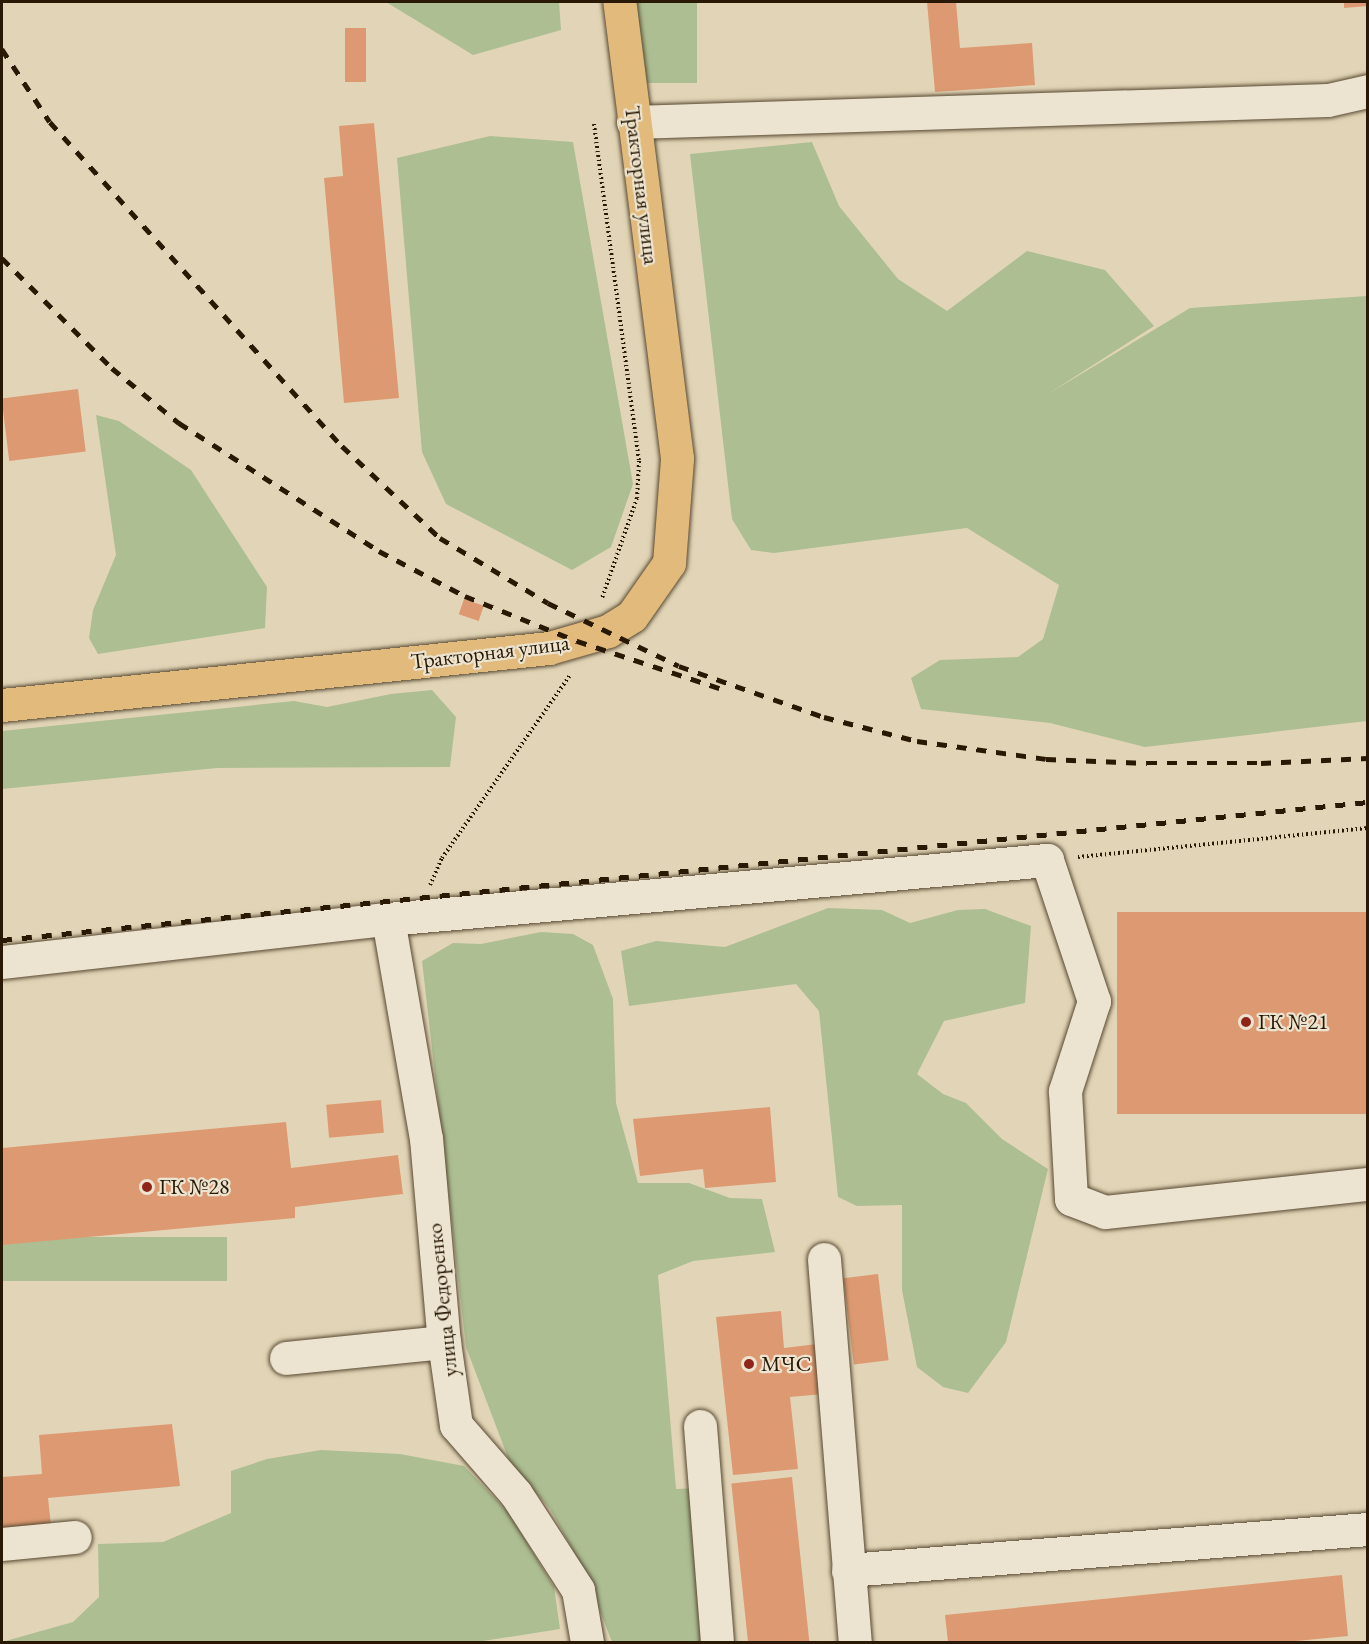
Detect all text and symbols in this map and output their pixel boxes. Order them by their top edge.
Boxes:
street label: Тракторная улица [619,104,665,266]
street label: Тракторная улица [409,629,571,675]
place label: ГК №21 [1258,1009,1329,1035]
marker: ГК №21 [1239,1015,1253,1029]
place label: ГК №28 [159,1174,230,1200]
marker: ГК №28 [140,1180,154,1194]
street label: улица Федоренко [421,1222,463,1378]
place label: МЧС [761,1351,811,1377]
marker: МЧС [742,1357,756,1371]

